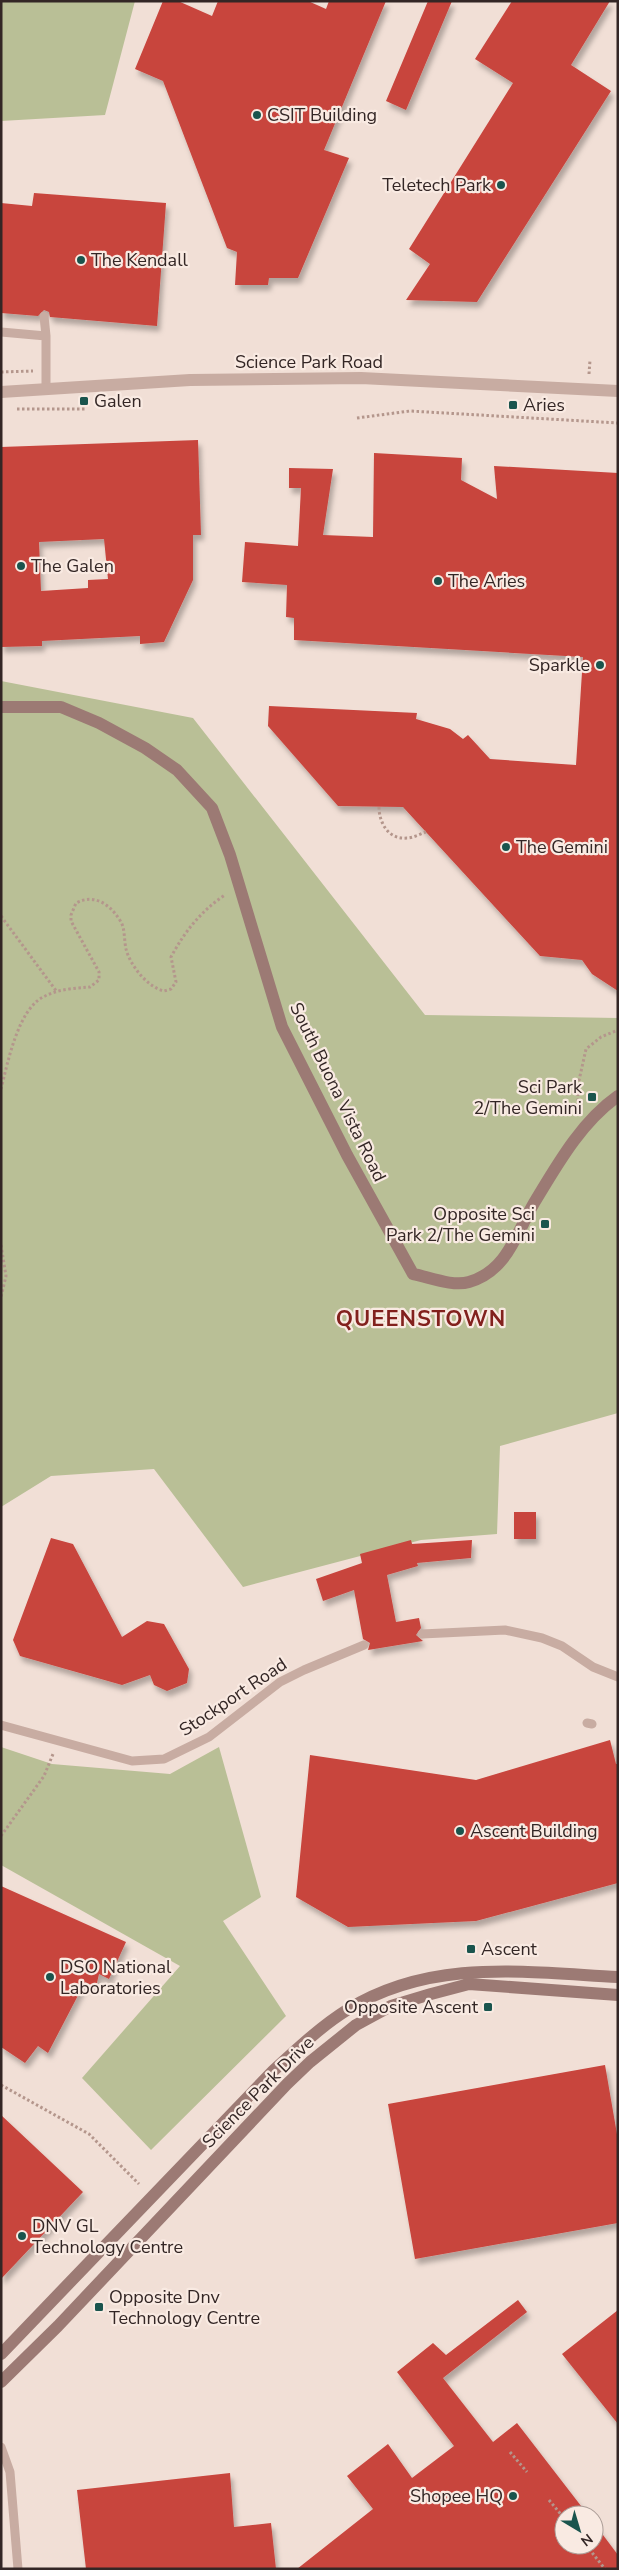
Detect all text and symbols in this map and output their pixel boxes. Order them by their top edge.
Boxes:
place label: CSIT Building [267,103,377,127]
marker: CSIT Building [251,109,263,121]
place label: Teletech Park [382,173,492,197]
marker: Teletech Park [495,179,507,191]
place label: The Kendall [91,248,188,272]
marker: The Kendall [75,254,87,266]
street label: Science Park Road [235,350,383,374]
place label: Galen [94,389,142,413]
place label: Aries [523,393,565,417]
marker: Galen [78,395,90,407]
marker: Aries [507,399,519,411]
place label: The Galen [31,554,114,578]
marker: The Galen [15,560,27,572]
place label: The Aries [448,569,525,593]
marker: The Aries [432,575,444,587]
place label: Sparkle [529,653,590,677]
marker: Sparkle [594,659,606,671]
place label: The Gemini [516,835,608,859]
marker: The Gemini [500,841,512,853]
street label: South Buona Vista Road [284,998,392,1186]
place label: Sci Park 2/The Gemini [473,1075,583,1120]
marker: Sci Park 2/The Gemini [586,1091,598,1103]
place label: Opposite Sci Park 2/The Gemini [386,1202,535,1247]
marker: Opposite Sci Park 2/The Gemini [539,1218,551,1230]
district label: QUEENSTOWN [336,1304,506,1334]
street label: Stockport Road [175,1652,291,1742]
place label: Ascent Building [470,1819,598,1843]
marker: Ascent Building [454,1825,466,1837]
place label: Ascent [481,1937,538,1961]
marker: Ascent [465,1943,477,1955]
place label: DSO National Laboratories [60,1955,172,2000]
marker: DSO National Laboratories [44,1971,56,1983]
place label: Opposite Ascent [344,1995,479,2019]
marker: Opposite Ascent [482,2001,494,2013]
street label: Science Park Drive [197,2031,319,2153]
place label: DNV GL Technology Centre [32,2214,183,2259]
marker: DNV GL Technology Centre [16,2230,28,2242]
place label: Opposite Dnv Technology Centre [109,2285,260,2330]
marker: Opposite Dnv Technology Centre [93,2301,105,2313]
place label: Shopee HQ [410,2484,503,2508]
marker: Shopee HQ [507,2490,519,2502]
north arrow [554,2505,604,2555]
text: N [577,2529,597,2551]

